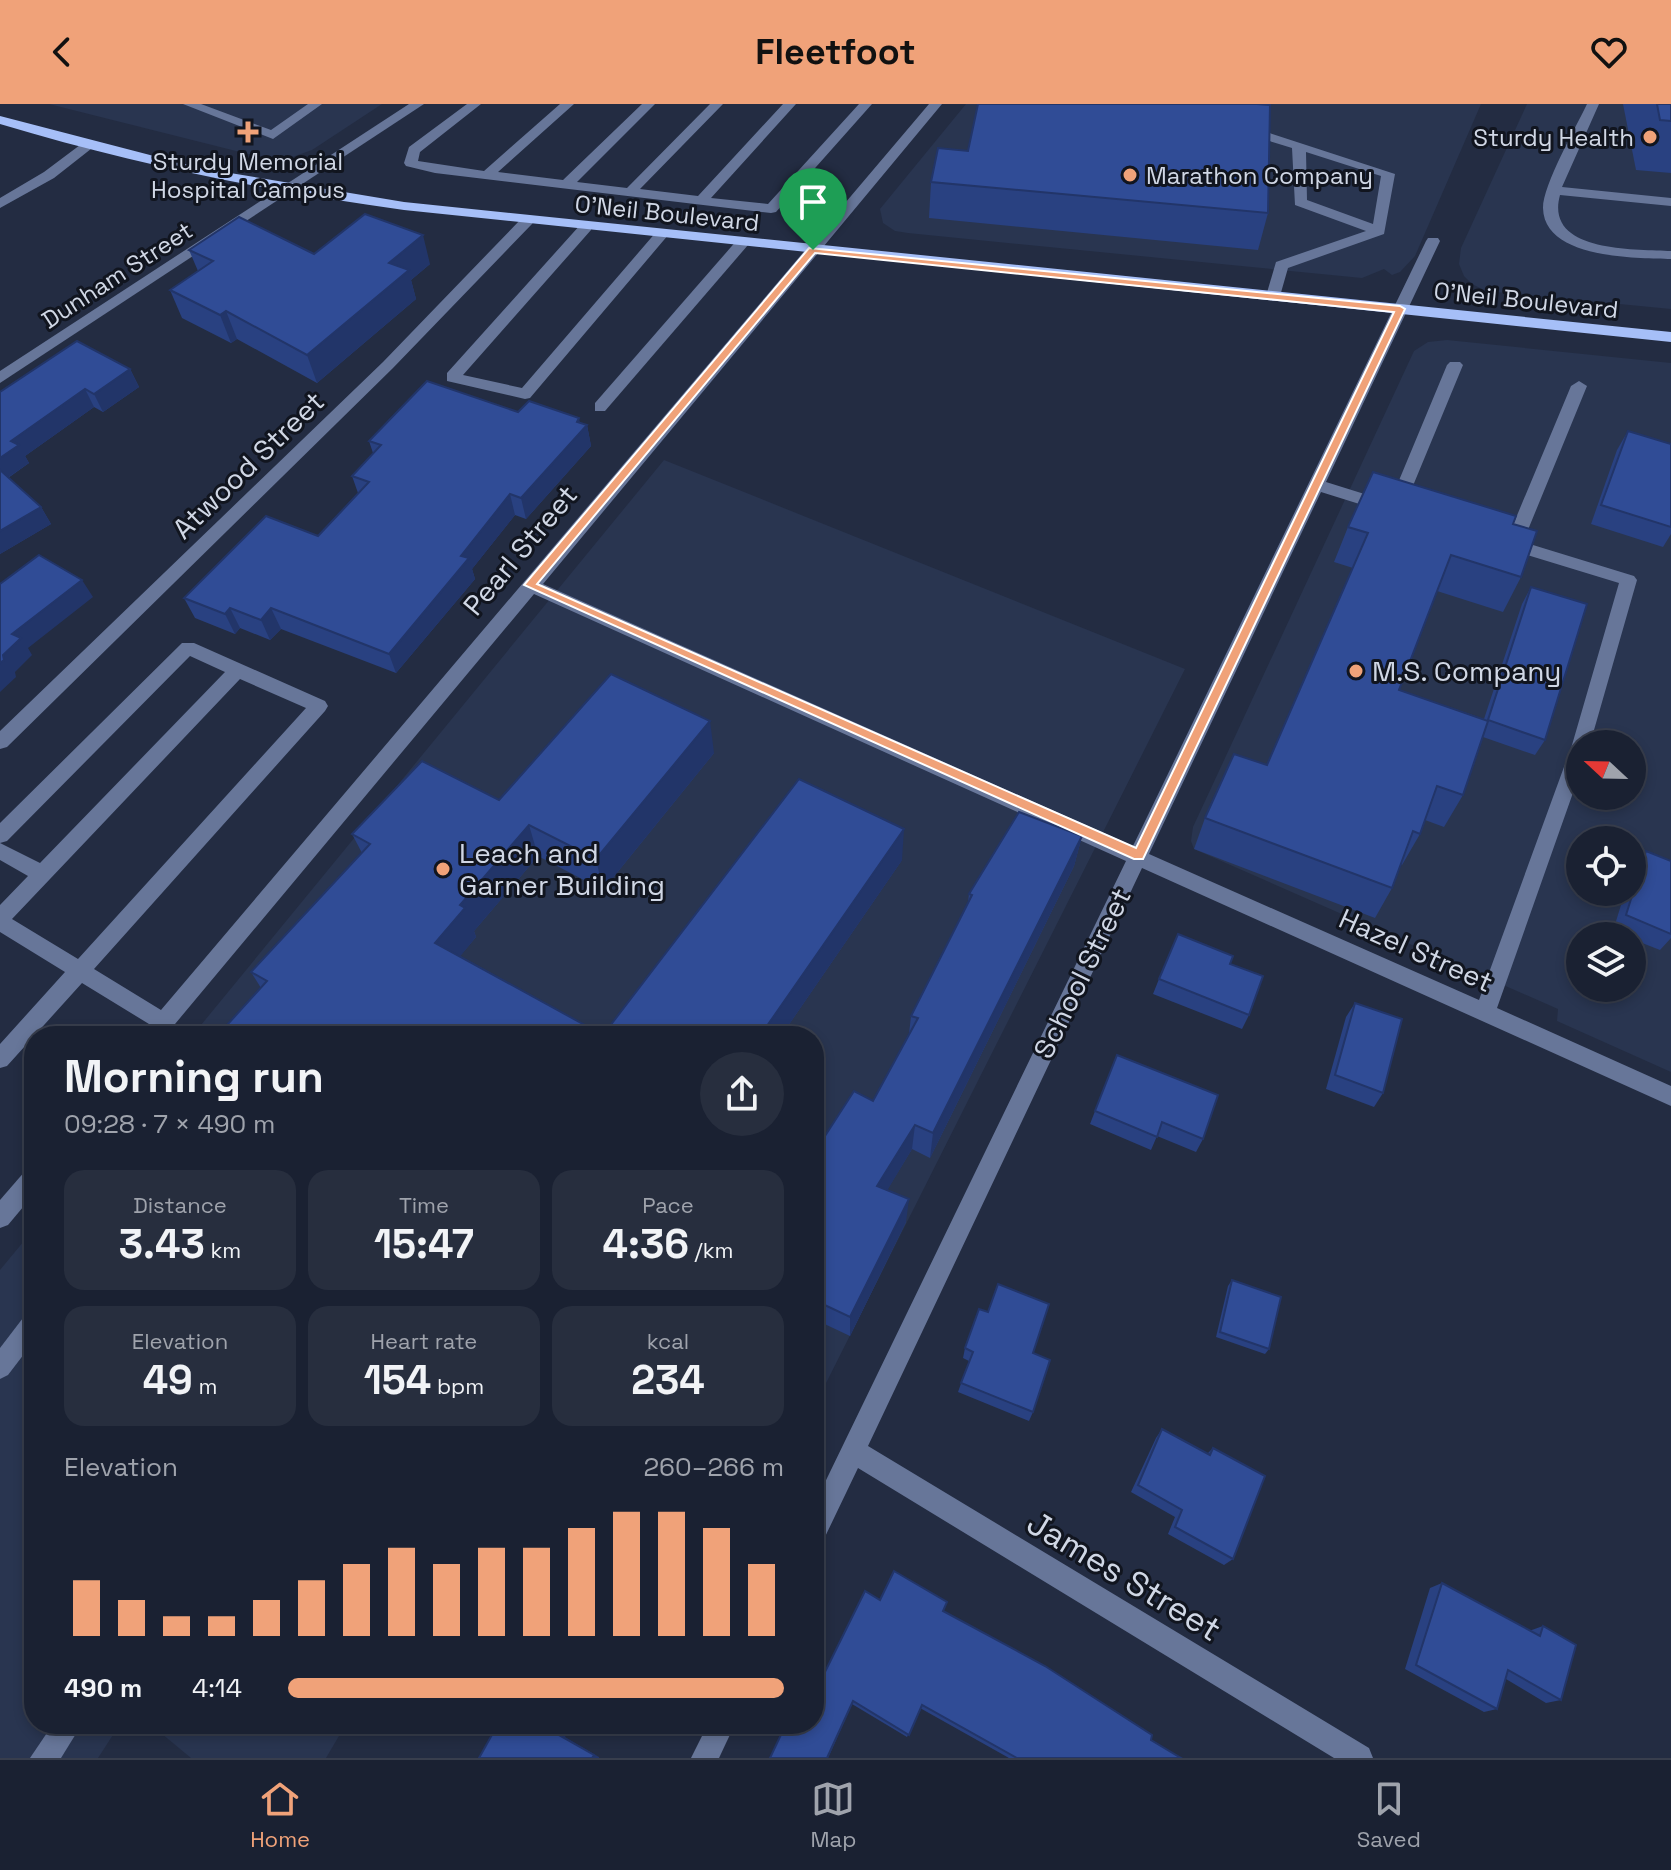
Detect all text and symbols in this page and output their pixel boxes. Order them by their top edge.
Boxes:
text: Fleetfoot [755,29,916,75]
icon: back [40,30,84,74]
icon: heart [1587,30,1631,74]
marker: Sturdy Memorial Hospital Campus [237,121,259,143]
place label: Sturdy Health [1473,122,1634,153]
marker: Sturdy Health [1641,128,1659,146]
place label: Sturdy Memorial Hospital Campus [151,146,345,205]
place label: Marathon Company [1146,160,1373,191]
marker: Marathon Company [1121,166,1139,184]
pin [779,168,847,250]
icon: arrive [791,180,835,224]
street label: O'Neil Boulevard [573,188,761,238]
street label: Dunham Street [36,215,198,335]
street label: O'Neil Boulevard [1432,275,1620,325]
street label: Atwood Street [164,383,332,547]
street label: Pearl Street [455,477,585,623]
place label: M.S. Company [1372,653,1561,689]
marker: M.S. Company [1347,662,1365,680]
north arrow [1566,730,1646,810]
map controls [1566,730,1646,1002]
button: locate [1566,826,1646,906]
place label: Leach and Garner Building [459,835,665,903]
marker: Leach and Garner Building [434,860,452,878]
street label: School Street [1025,882,1139,1064]
street label: Hazel Street [1333,900,1499,1000]
button: layers [1566,922,1646,1002]
text: Morning run [64,1049,324,1105]
button: share [700,1052,784,1136]
text: 09:28 · 7 × 490 m [64,1107,275,1141]
text: Distance [133,1191,227,1219]
text: Time [399,1191,449,1219]
text: Pace [642,1191,694,1219]
text: 3.43 [119,1219,205,1270]
text: 15:47 [374,1219,474,1270]
text: 4:36 [603,1219,689,1270]
text: km [205,1236,241,1264]
text: /km [689,1236,733,1264]
text: Elevation [132,1327,228,1355]
text: Heart rate [371,1327,477,1355]
text: kcal [647,1327,689,1355]
text: 49 [143,1355,193,1406]
text: 154 [364,1355,431,1406]
text: 234 [631,1355,705,1406]
text: m [193,1372,217,1400]
text: bpm [431,1372,484,1400]
text: Elevation [64,1450,178,1484]
text: 260–266 m [643,1450,784,1484]
street label: James Street [1019,1501,1229,1651]
text: 490 m [64,1671,142,1705]
text: 4:14 [192,1671,242,1705]
tab: Home [250,1777,310,1853]
tab: Map [810,1777,856,1853]
tab: Saved [1357,1777,1421,1853]

